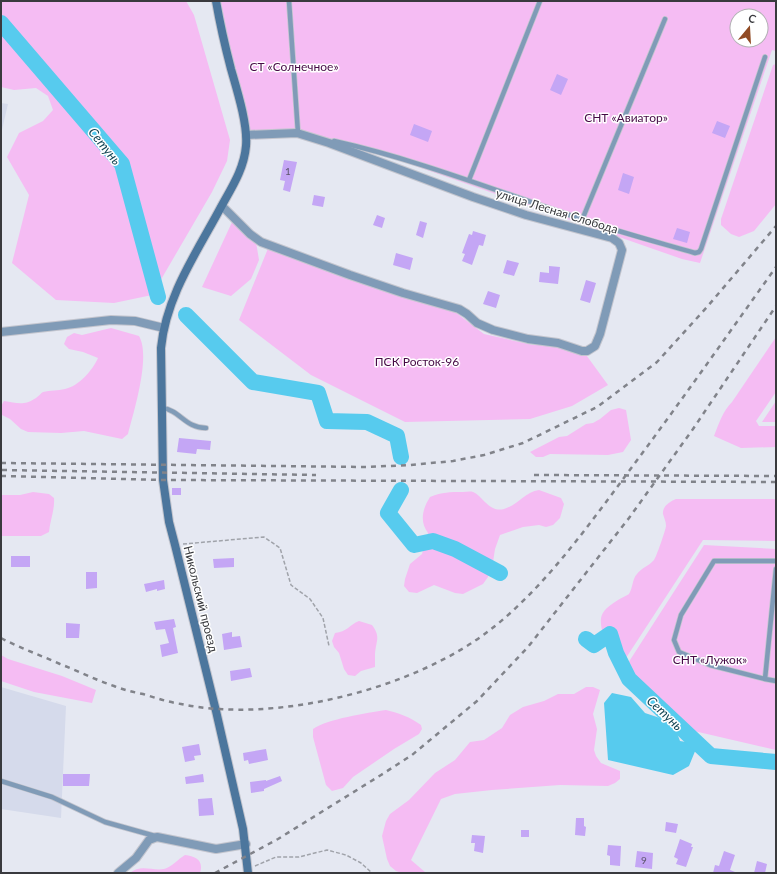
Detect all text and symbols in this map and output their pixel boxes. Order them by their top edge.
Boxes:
north arrow [729,8,769,48]
text: С [747,11,758,26]
park label: СТ «Солнечное» [249,59,339,74]
park label: СНТ «Авиатор» [584,110,668,125]
water label: Сетунь [85,124,125,168]
house number: 1 [285,165,291,177]
street label: улица Лесная Слобода [494,185,620,237]
park label: ПСК Росток-96 [375,354,459,369]
street label: Никольский проезд [180,544,222,655]
park label: СНТ «Лужок» [673,652,747,667]
water label: Сетунь [644,692,686,734]
house number: 9 [641,854,647,866]

